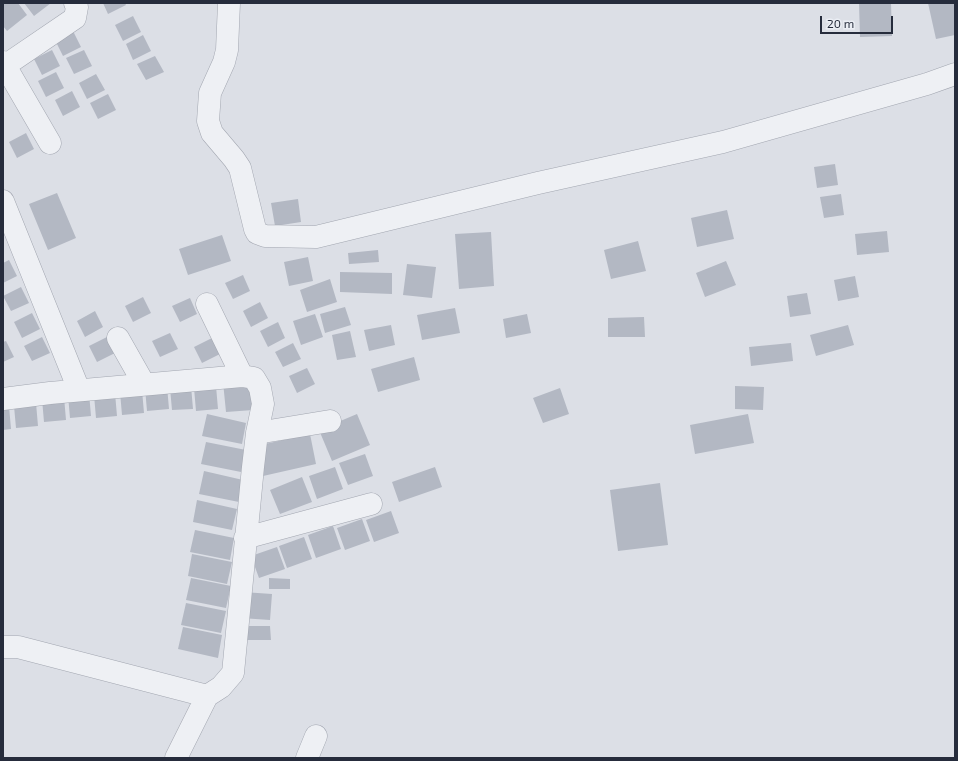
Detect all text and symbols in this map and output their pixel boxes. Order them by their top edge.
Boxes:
scale bar [822,8,895,34]
text: 20 m [827,16,854,30]

